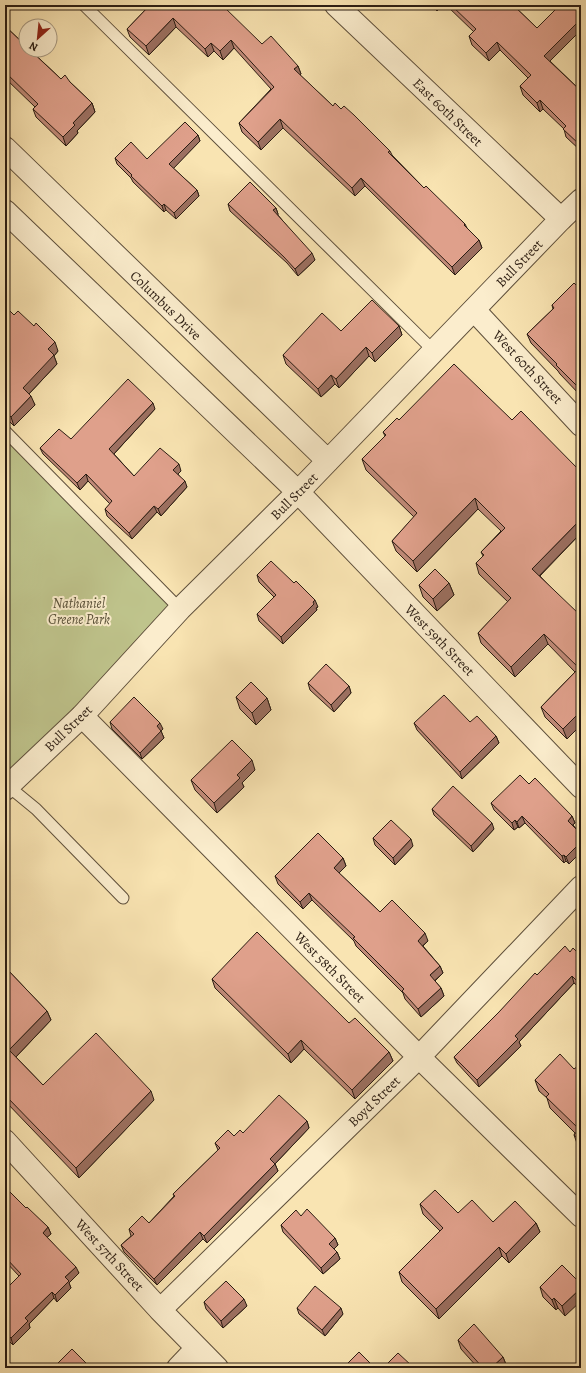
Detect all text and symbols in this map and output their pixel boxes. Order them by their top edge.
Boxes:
north arrow [18,18,58,58]
text: N [27,38,41,55]
street label: East 60th Street [408,74,487,151]
street label: Bull Street [492,235,547,292]
street label: Columbus Drive [126,266,206,344]
street label: West 60th Street [488,326,567,409]
street label: Bull Street [266,468,323,524]
park label: Nathaniel Greene Park [48,594,110,629]
street label: West 59th Street [400,600,479,681]
street label: Bull Street [40,700,97,756]
street label: West 58th Street [289,927,370,1007]
street label: Boyd Street [344,1071,405,1131]
street label: West 57th Street [70,1214,148,1296]

